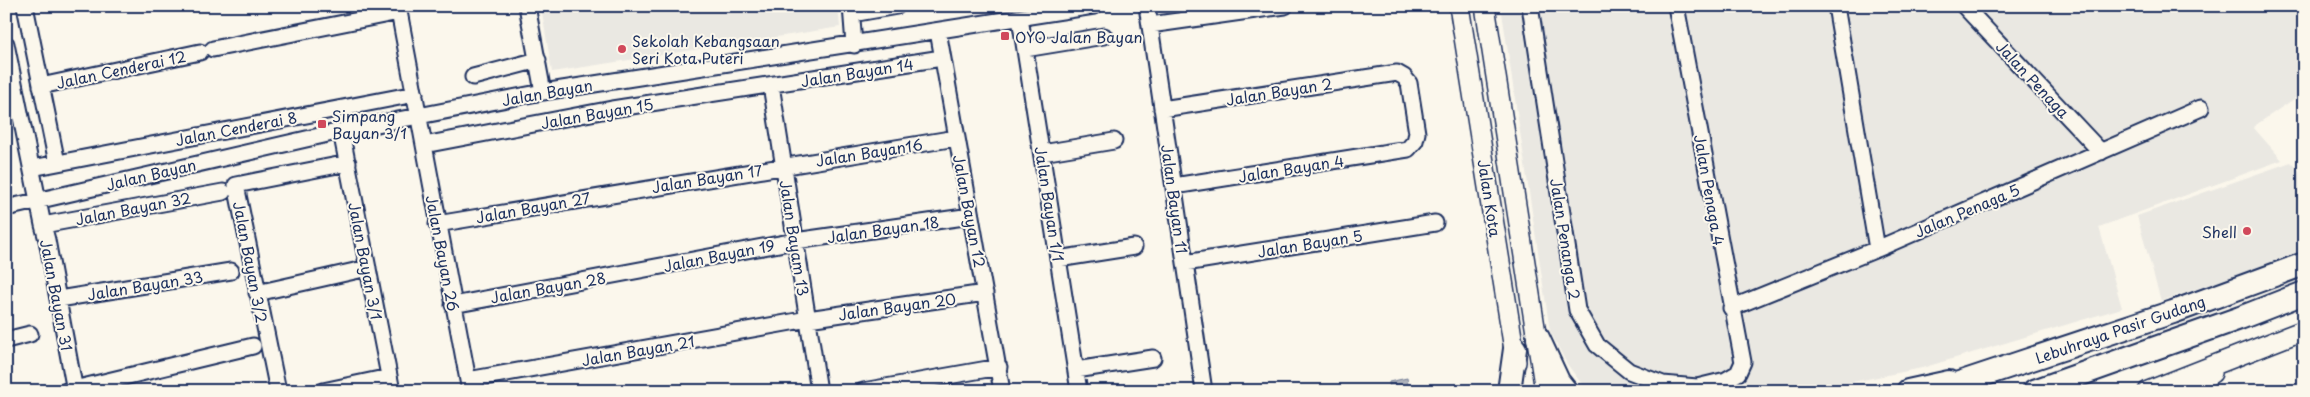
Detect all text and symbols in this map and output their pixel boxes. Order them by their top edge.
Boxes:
place label: OYO Jalan Bayan [1015,25,1143,48]
place label: Sekolah Kebangsaan Seri Kota Puteri [632,29,780,69]
marker: OYO Jalan Bayan [999,30,1011,42]
street label: Jalan Penaga [1991,35,2075,123]
marker: Sekolah Kebangsaan Seri Kota Puteri [616,43,628,55]
street label: Jalan Cenderai 12 [54,44,188,94]
street label: Jalan Bayan 14 [799,52,915,92]
street label: Jalan Bayan 2 [1224,71,1334,111]
street label: Jalan Bayan [500,73,594,111]
street label: Jalan Bayan 15 [539,92,655,134]
place label: Simpang Bayan 3/1 [332,104,407,144]
street label: Jalan Cenderai 8 [173,105,299,151]
marker: Simpang Bayan 3/1 [316,118,328,130]
street label: Jalan Bayan16 [814,132,924,172]
street label: Jalan Penaga 4 [1689,133,1731,248]
street label: Jalan Bayan 11 [1156,143,1194,255]
street label: Jalan Bayan 1/1 [1030,145,1070,263]
street label: Jalan Bayan 4 [1237,148,1346,188]
street label: Jalan Bayan [104,152,198,196]
street label: Jalan Bayan 12 [948,153,992,269]
street label: Jalan Bayan 17 [650,158,764,198]
street label: Jalan Kota [1473,158,1508,239]
street label: Jalan Penanga 2 [1545,177,1587,301]
street label: Jalan Penaga 5 [1911,177,2023,243]
street label: Jalan Bayam 13 [774,178,816,298]
street label: Jalan Bayan 32 [73,186,193,230]
street label: Jalan Bayan 27 [474,186,593,228]
street label: Jalan Bayan 26 [420,193,466,313]
street label: Jalan Bayan 3/2 [228,199,274,325]
street label: Jalan Bayan 3/1 [343,200,389,322]
street label: Jalan Bayan 18 [825,210,941,248]
place label: Shell [2202,220,2237,243]
street label: Jalan Bayan 5 [1256,223,1364,263]
marker: Shell [2241,225,2253,237]
street label: Jalan Bayan 19 [661,233,777,277]
street label: Jalan Bayan 31 [35,237,79,353]
street label: Jalan Bayan 33 [86,264,205,305]
street label: Jalan Bayan 28 [488,266,608,308]
street label: Jalan Bayan 20 [837,286,957,326]
street label: Lebuhraya Pasir Gudang [2032,289,2208,369]
street label: Jalan Bayan 21 [580,329,696,371]

